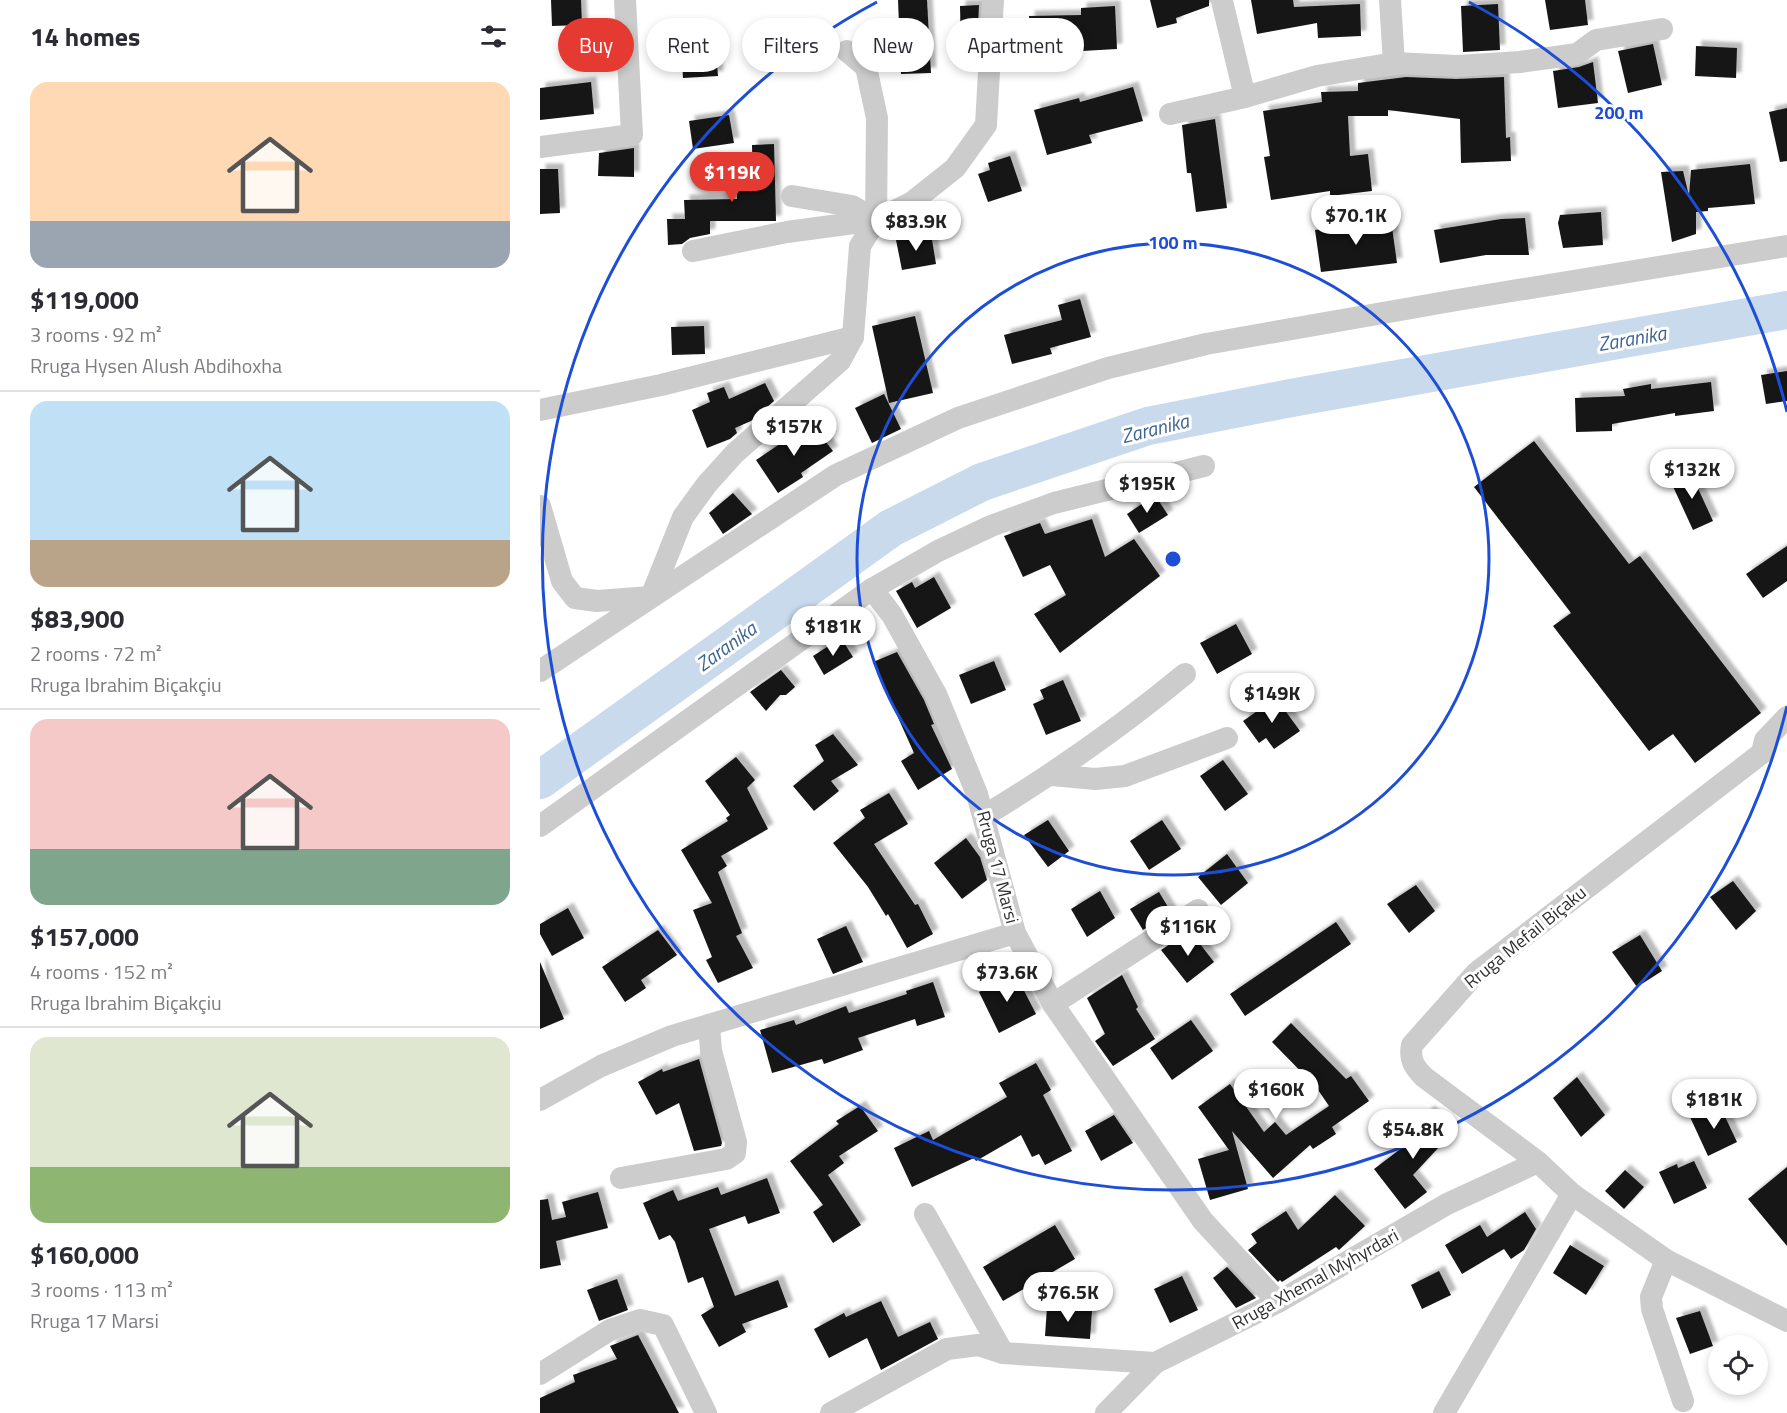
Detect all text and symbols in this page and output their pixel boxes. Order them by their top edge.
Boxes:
text: 14 homes [30,17,140,56]
chip: Buy [558,18,634,72]
chip: Rent [646,18,730,72]
chip: Filters [742,18,840,72]
chip: New [852,18,934,72]
chip: Apartment [946,18,1084,72]
icon: filters [477,20,510,53]
text: 200 m [1594,99,1644,126]
icon: home [216,121,324,229]
pin: $119K [690,152,774,203]
text: $119K [704,156,760,187]
pin: $70.1K [1307,195,1405,246]
text: $70.1K [1325,199,1387,230]
pin: $83.9K [867,201,965,252]
text: $83.9K [885,205,947,236]
text: 100 m [1148,229,1198,256]
text: $119,000 [30,280,139,319]
water label: Zaranika [1596,317,1669,359]
text: 3 rooms · 92 m² [30,319,162,350]
text: Rruga Hysen Alush Abdihoxha [30,350,282,381]
water label: Zaranika [1118,404,1193,451]
pin: $157K [752,406,836,457]
text: $157K [766,410,822,441]
icon: home [216,440,324,548]
pin: $132K [1650,449,1734,500]
text: $132K [1664,453,1720,484]
pin: $195K [1105,463,1189,514]
text: $195K [1119,467,1175,498]
centre of rings [1163,549,1183,569]
text: $83,900 [30,599,124,638]
pin: $181K [791,606,875,657]
text: $181K [805,610,861,641]
water label: Zaranika [689,613,764,679]
text: 2 rooms · 72 m² [30,638,162,669]
text: Rruga Ibrahim Biçakçiu [30,669,222,700]
pin: $149K [1230,673,1314,724]
text: $149K [1244,677,1300,708]
icon: home [216,758,324,866]
street label: Rruga 17 Marsi [970,808,1026,926]
street label: Rruga Mefail Biçaku [1458,879,1592,995]
pin: $116K [1146,906,1230,957]
text: $116K [1160,910,1216,941]
text: $157,000 [30,917,139,956]
pin: $73.6K [958,952,1056,1003]
text: 4 rooms · 152 m² [30,956,173,987]
text: $73.6K [976,956,1038,987]
text: Rruga Ibrahim Biçakçiu [30,987,222,1018]
pin: $160K [1234,1069,1318,1120]
text: $160K [1248,1073,1304,1104]
icon: home [216,1076,324,1184]
pin: $181K [1672,1079,1756,1130]
text: $181K [1686,1083,1742,1114]
pin: $54.8K [1364,1109,1462,1160]
text: $54.8K [1382,1113,1444,1144]
street label: Rruga Xhemal Myhyrdari [1227,1222,1403,1336]
text: $160,000 [30,1235,139,1274]
pin: $76.5K [1019,1272,1117,1323]
text: 3 rooms · 113 m² [30,1274,173,1305]
text: $76.5K [1037,1276,1099,1307]
text: Rruga 17 Marsi [30,1305,159,1336]
map controls [1708,1335,1768,1395]
button: locate [1708,1335,1768,1395]

